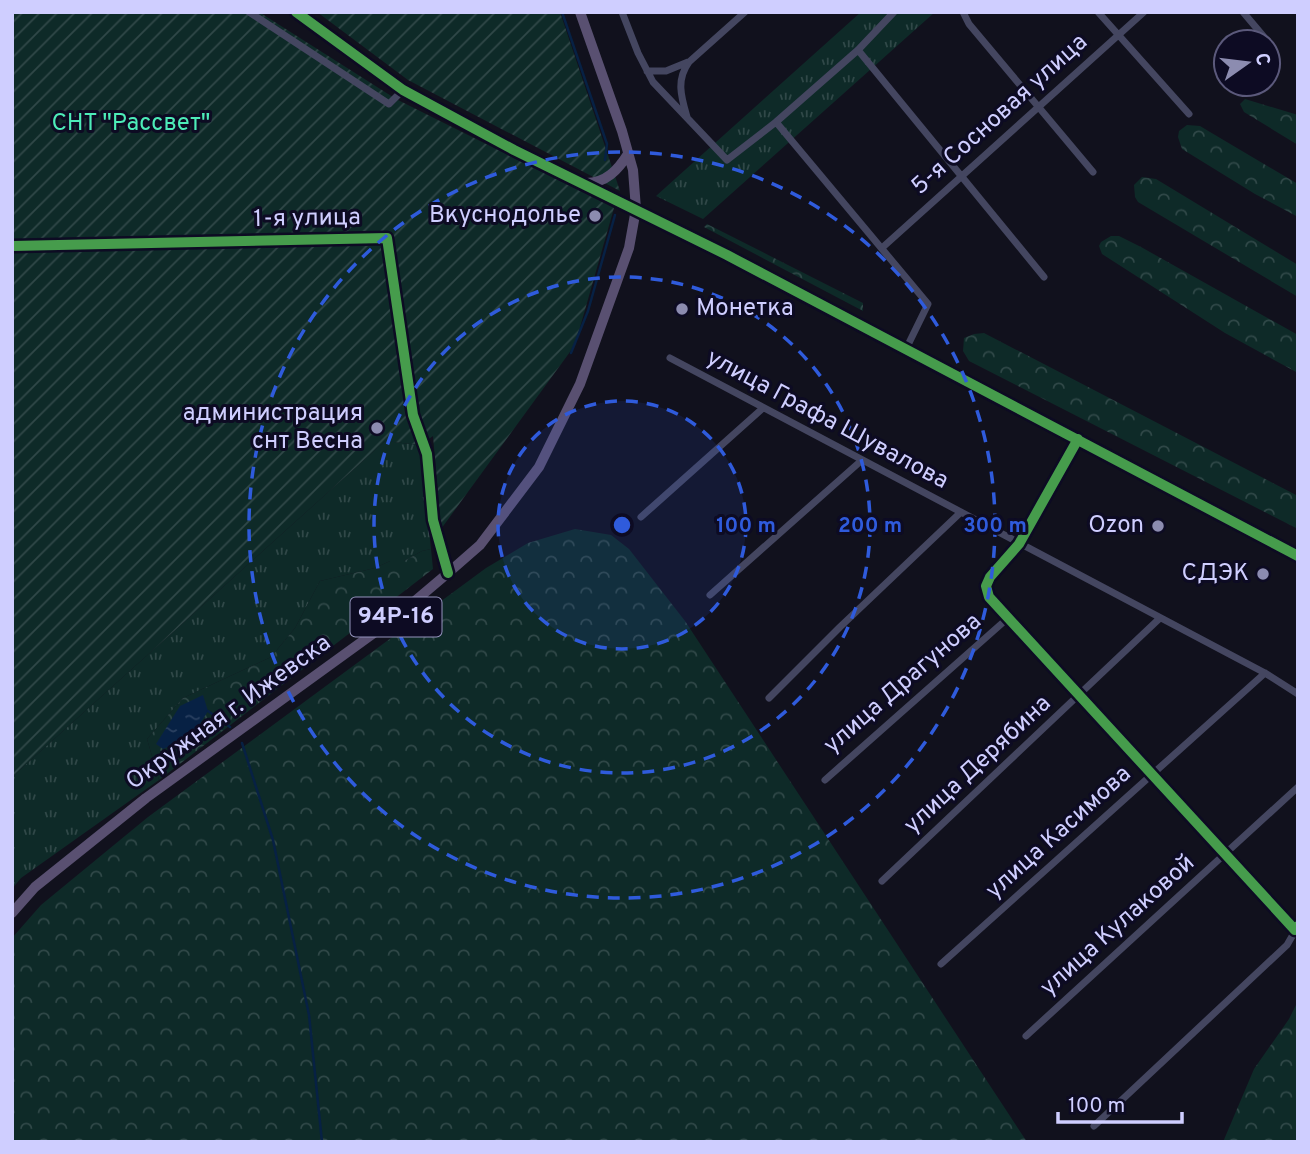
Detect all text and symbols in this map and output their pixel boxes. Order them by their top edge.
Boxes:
street label: 5-я Сосновая улица [906,28,1094,202]
north arrow [1212,28,1282,98]
text: С [1248,51,1275,68]
park label: СНТ "Рассвет" [51,109,211,139]
place label: Вкуснодолье [429,201,581,231]
street label: 1-я улица [253,203,361,235]
marker: Вкуснодолье [587,208,603,224]
place label: Монетка [696,294,794,324]
marker: Монетка [674,301,690,317]
street label: улица Графа Шувалова [701,343,953,497]
place label: администрация снт Весна [183,399,363,457]
marker: администрация снт Весна [369,420,385,436]
place label: Ozon [1088,511,1144,541]
centre of rings [610,513,634,537]
text: 100 m [716,513,776,540]
text: 200 m [838,513,902,540]
text: 300 m [963,513,1027,540]
marker: Ozon [1150,518,1166,534]
place label: СДЭК [1182,559,1249,589]
marker: СДЭК [1255,566,1271,582]
road number: 94Р-16 [350,597,442,636]
street label: улица Драгунова [818,607,988,761]
street label: Окружная г. Ижевска [121,629,337,797]
street label: улица Дерябина [898,689,1058,841]
street label: улица Касимова [980,760,1138,906]
street label: улица Кулаковой [1035,849,1201,1003]
scale bar [1058,1080,1182,1124]
text: 100 m [1068,1093,1125,1120]

